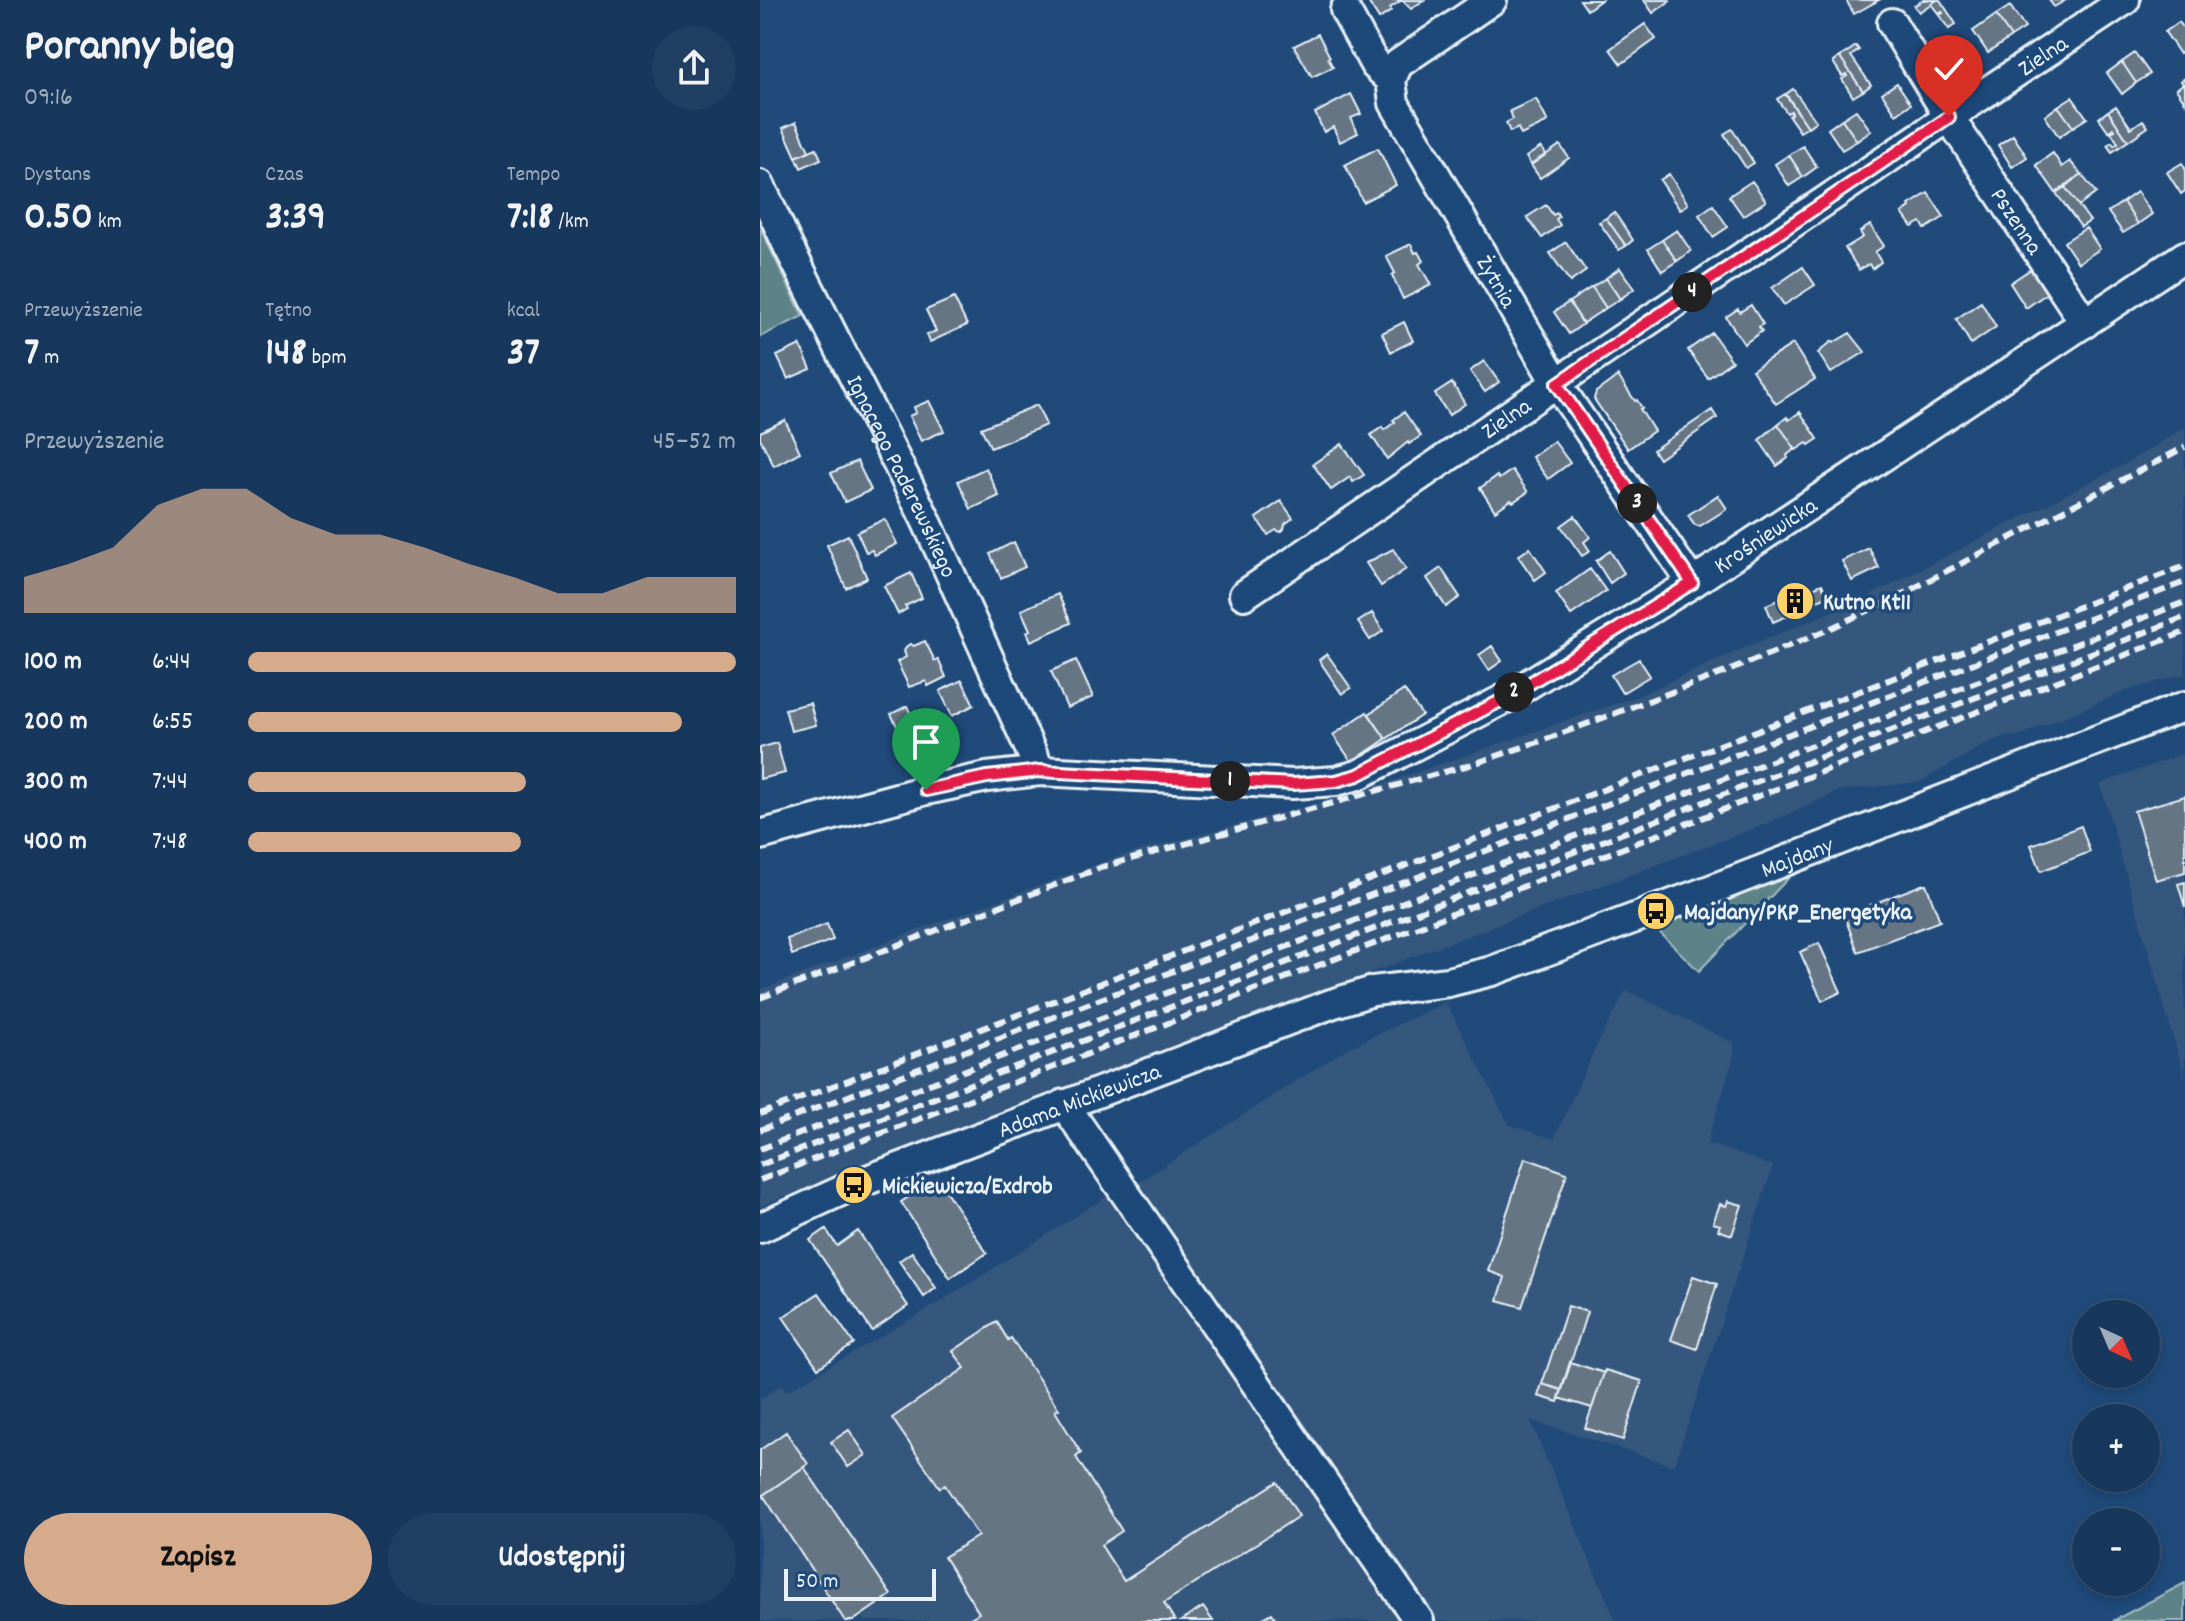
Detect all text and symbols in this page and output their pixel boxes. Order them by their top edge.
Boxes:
text: Poranny bieg [24,18,235,81]
button: share [652,26,736,110]
street label: Zielna [2012,28,2076,86]
pin [1915,35,1983,117]
icon: check [1927,47,1971,91]
text: 09:16 [24,80,73,117]
text: Dystans [24,160,91,191]
text: Czas [265,160,304,191]
text: Tempo [507,160,560,191]
street label: Pszenna [1980,182,2050,263]
text: 0.50 [24,191,93,248]
text: 3:39 [265,191,326,248]
text: 7:18 [507,191,553,248]
text: km [93,207,122,238]
text: /km [553,207,589,238]
street label: Żytnia [1466,250,1524,316]
pin: 4 [1672,272,1712,312]
text: 4 [1687,276,1697,307]
text: Przewyższenie [24,296,143,327]
text: Tętno [265,296,312,327]
text: kcal [507,296,540,327]
text: 7 [24,327,39,384]
text: 148 [265,327,307,384]
text: 37 [507,327,540,384]
text: m [39,343,59,374]
text: bpm [307,343,347,374]
street label: Ignacego Paderewskiego [836,370,964,584]
street label: Zielna [1475,391,1540,449]
text: Przewyższenie [24,424,164,461]
text: 45–52 m [653,424,736,461]
pin: 3 [1617,483,1657,523]
text: 3 [1632,487,1642,518]
street label: Krośniewicka [1708,490,1826,584]
building icon: Kutno Kt11 [1774,580,1816,622]
place label: Kutno Kt11 [1823,587,1911,621]
text: 100 m [24,644,82,681]
text: 6:44 [152,644,191,681]
pin: 2 [1494,672,1534,712]
text: 2 [1509,676,1519,707]
text: 200 m [24,704,88,741]
text: 6:55 [152,704,193,741]
pin [892,708,960,790]
icon: arrive [904,720,948,764]
pin: 1 [1210,761,1250,801]
text: 300 m [24,764,88,801]
text: 7:44 [152,764,188,801]
text: 1 [1228,765,1232,796]
text: 400 m [24,824,87,861]
text: 7:48 [152,824,188,861]
street label: Majdany [1757,829,1840,889]
bus stop icon: Majdany/PKP_Energetyka [1635,890,1677,932]
place label: Majdany/PKP_Energetyka [1684,897,1912,931]
street label: Adama Mickiewicza [994,1056,1167,1149]
bus stop icon: Mickiewicza/Exdrob [833,1164,875,1206]
place label: Mickiewicza/Exdrob [882,1171,1053,1205]
north arrow [2072,1300,2160,1388]
map controls [2072,1300,2160,1596]
button: + [2072,1404,2160,1492]
button: − [2072,1508,2160,1596]
button: Zapisz [24,1513,372,1605]
button: Udostępnij [388,1513,736,1605]
scale bar [784,1565,936,1601]
text: 50 m [796,1567,838,1598]

